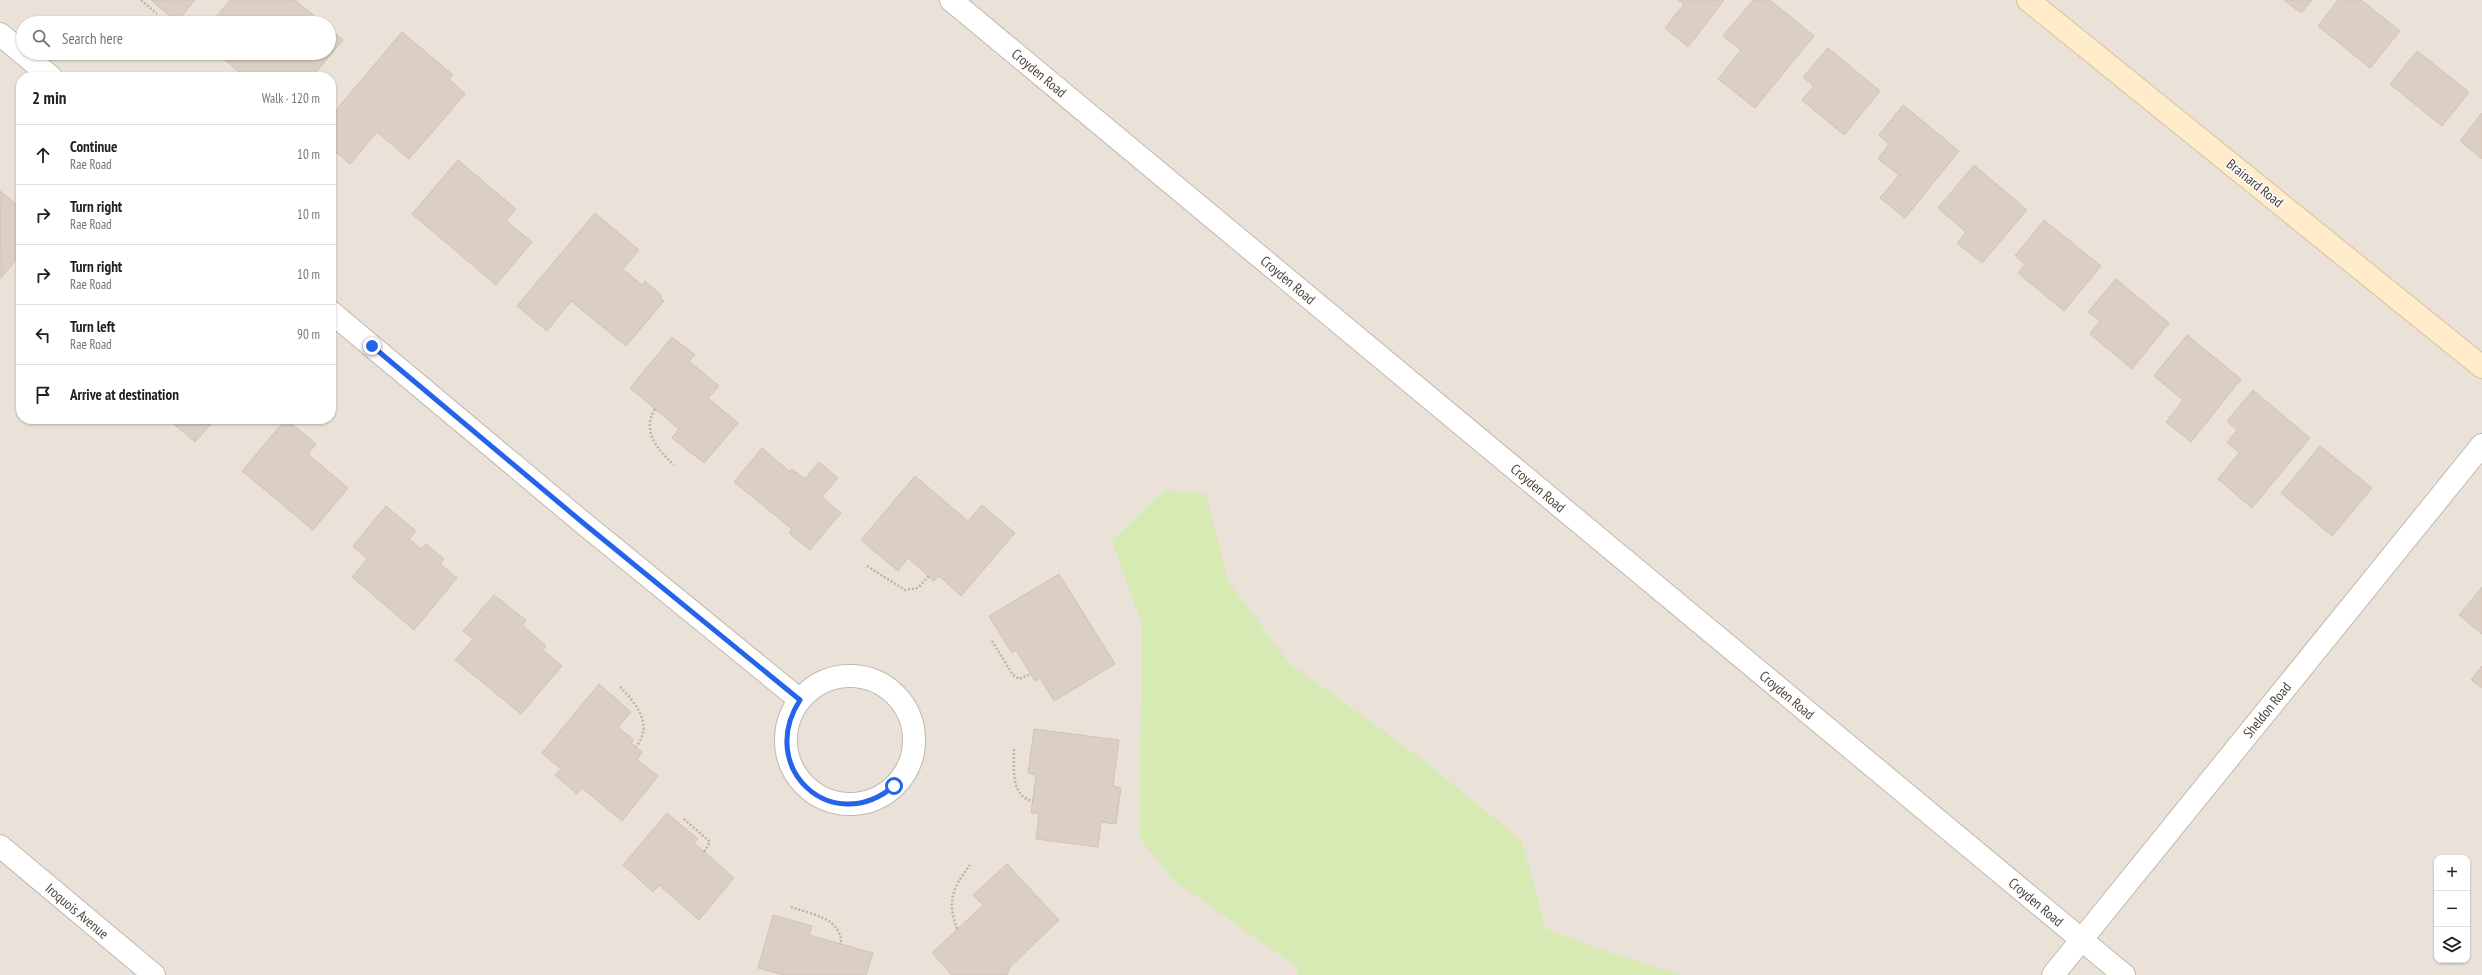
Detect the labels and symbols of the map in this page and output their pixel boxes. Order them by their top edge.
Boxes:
street label: Croyden Road [1008,45,1070,101]
street label: Brainard Road [2223,155,2287,211]
street label: Croyden Road [1257,252,1319,308]
route end [363,337,381,355]
street label: Croyden Road [1507,460,1569,516]
street label: Croyden Road [1756,667,1818,723]
street label: Sheldon Road [2239,679,2295,741]
route start [885,777,903,795]
street label: Croyden Road [2005,874,2067,930]
street label: Iroquois Avenue [42,879,112,943]

